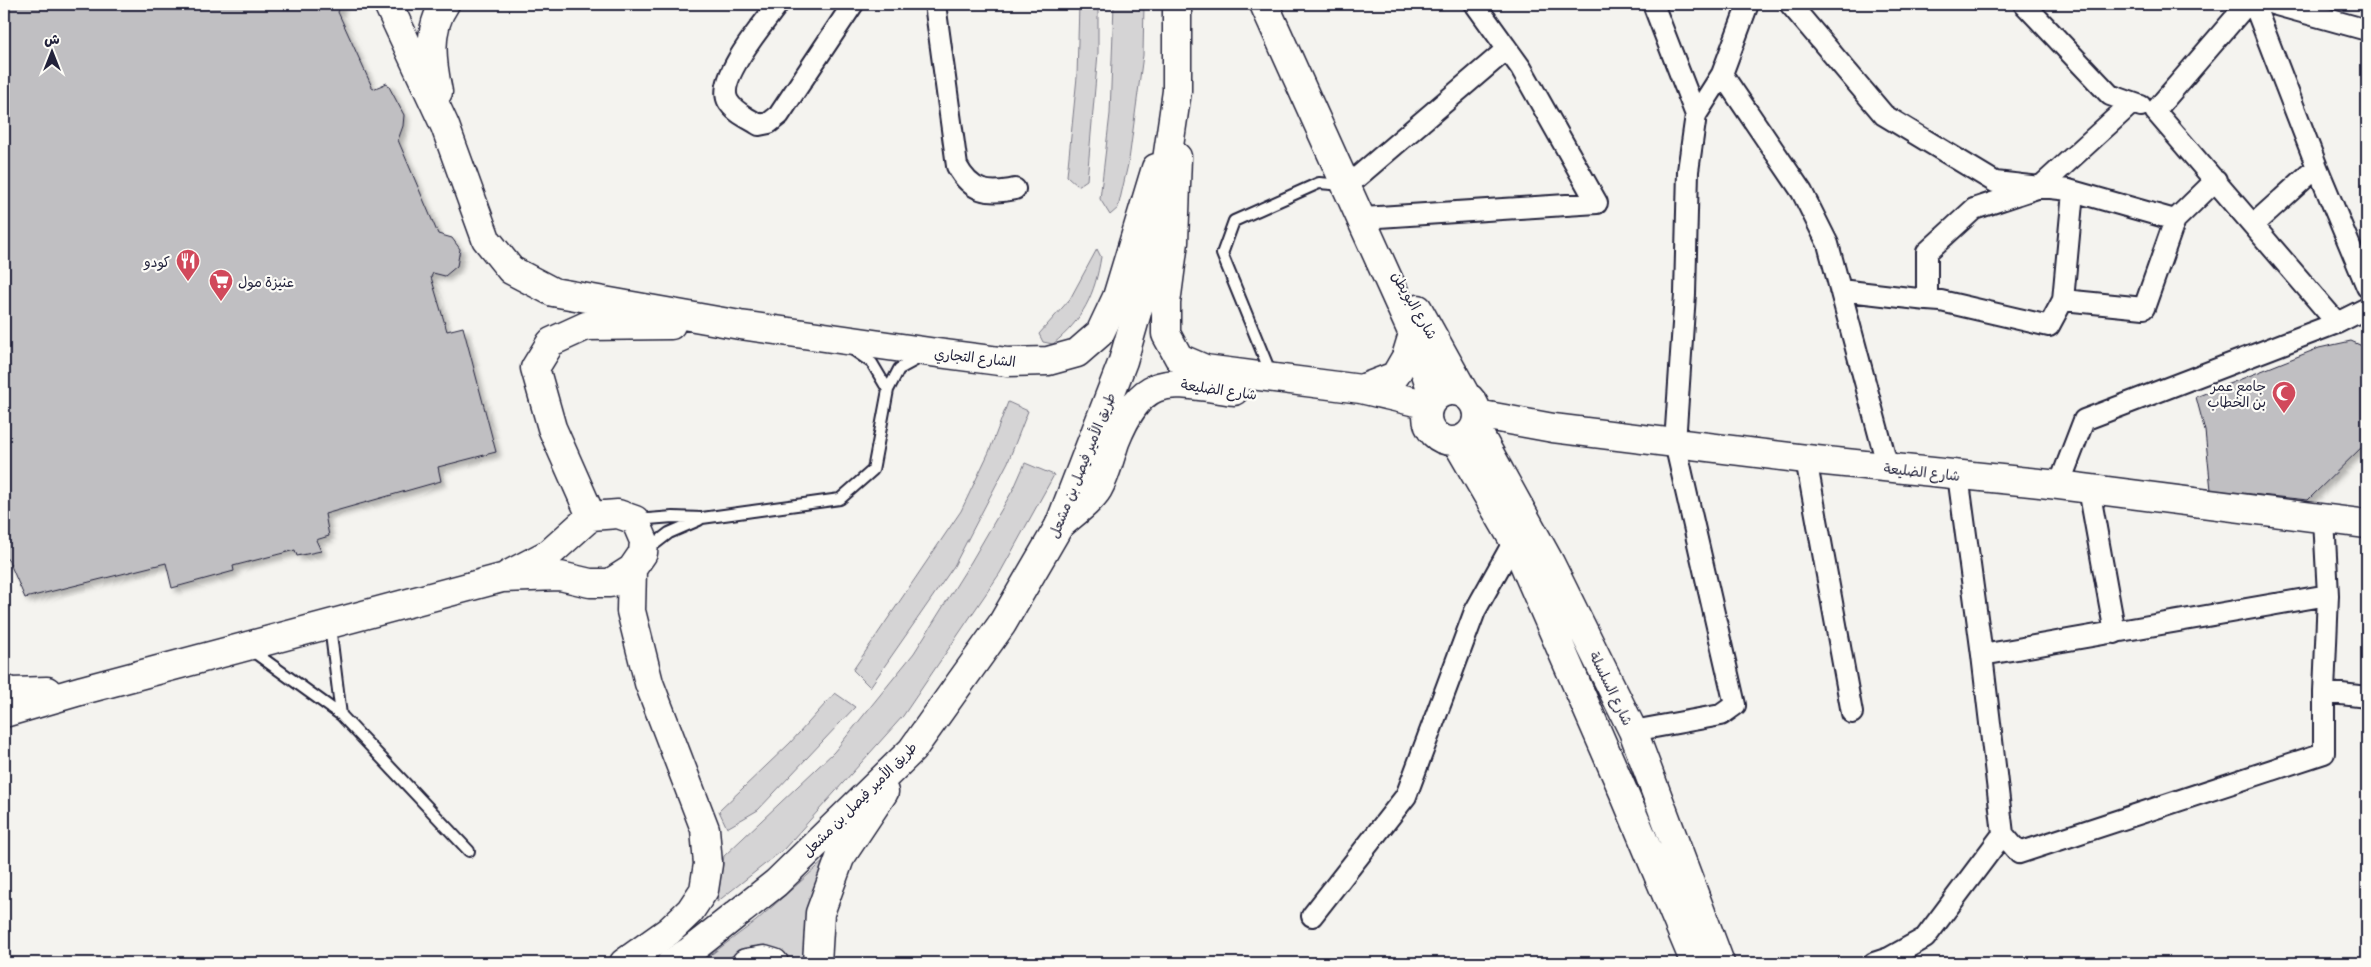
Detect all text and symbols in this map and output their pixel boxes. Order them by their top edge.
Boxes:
north arrow [28,28,78,78]
text: ش [44,29,60,48]
restaurant icon: كودو [175,248,201,282]
place label: كودو [143,252,170,271]
supermarket icon: عنيزة مول [208,268,234,302]
street label: شارع البويطن [1387,268,1442,343]
place label: عنيزة مول [238,272,294,291]
street label: الشارع التجاري [933,343,1017,373]
street label: شارع الضليعة [1180,374,1258,405]
place label: جامع عمر بن الخطاب [2207,376,2266,411]
mosque icon: جامع عمر بن الخطاب [2271,380,2297,414]
street label: طريق الأمير فيصل بن مشعل [1043,389,1119,541]
street label: شارع الضليعة [1883,458,1961,485]
street label: شارع السلسلة [1585,648,1638,729]
street label: طريق الأمير فيصل بن مشعل [797,737,921,861]

